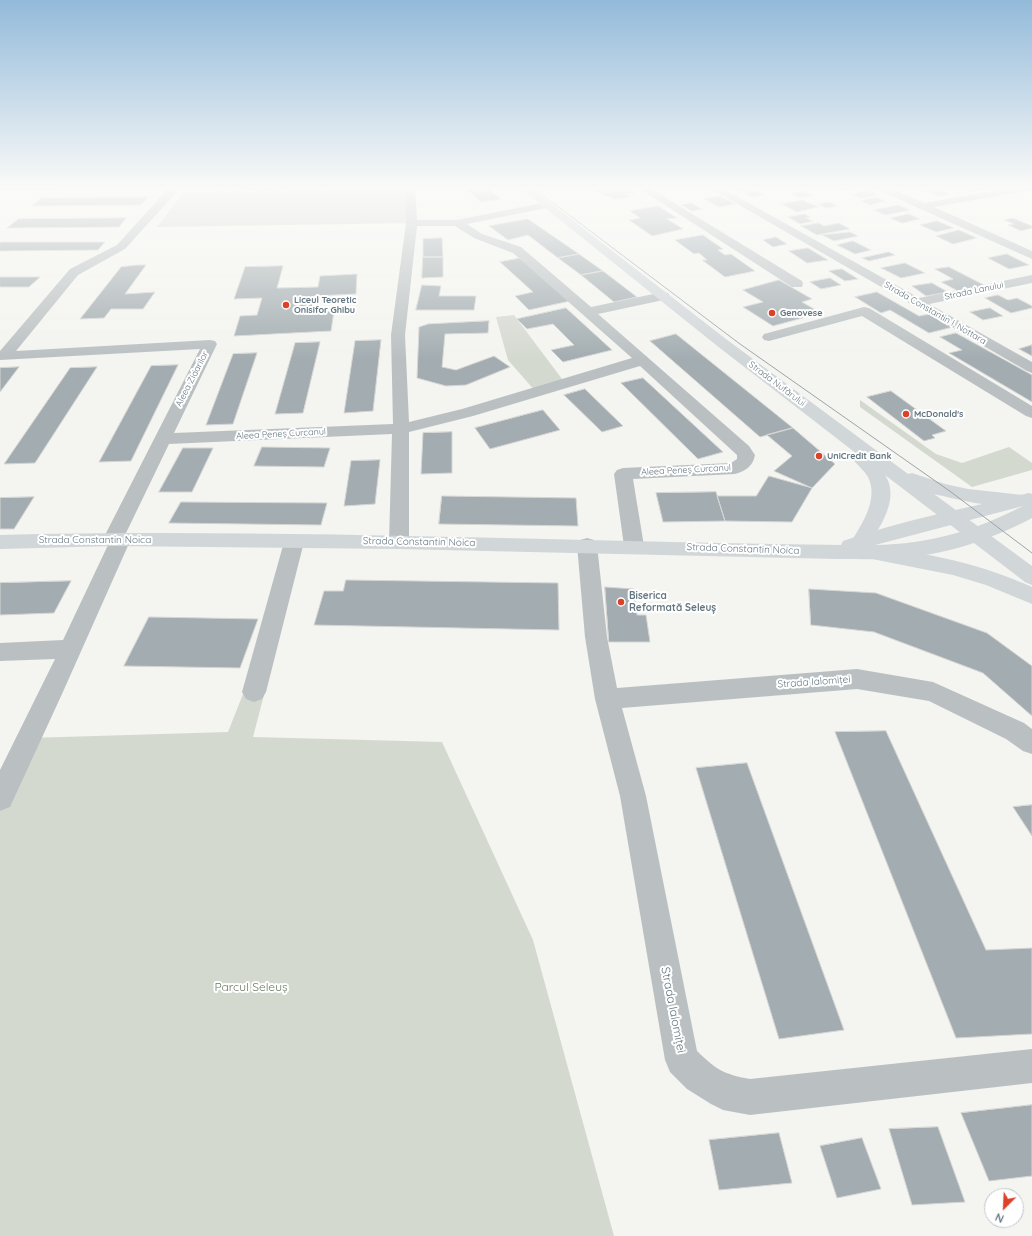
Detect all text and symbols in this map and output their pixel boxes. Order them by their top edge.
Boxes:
street label: Strada Constantin I. Nottara [882,279,988,347]
street label: Strada Lanului [944,279,1004,303]
place label: Liceul Teoretic Onisifor Ghibu [294,295,356,316]
marker: Liceul Teoretic Onisifor Ghibu [281,300,291,310]
marker: Genovese [767,308,777,318]
place label: Genovese [780,308,822,318]
street label: Aleea Zidarilor [173,349,211,409]
street label: Strada Nufărului [746,359,808,409]
marker: McDonald's [901,409,911,419]
place label: McDonald's [914,409,963,419]
street label: Aleea Peneș Curcanul [236,426,326,442]
marker: UniCredit Bank [814,451,824,461]
place label: UniCredit Bank [827,451,892,461]
street label: Aleea Peneș Curcanul [641,462,731,478]
street label: Strada Constantin Noica [39,534,151,546]
street label: Strada Constantin Noica [363,535,475,549]
street label: Strada Constantin Noica [686,541,800,557]
place label: Biserica Reformată Seleuș [629,590,716,614]
marker: Biserica Reformată Seleuș [616,597,626,607]
street label: Strada Ialomiței [777,673,851,691]
street label: Strada Ialomiței [658,966,688,1054]
park label: Parcul Seleuș [214,980,288,994]
north arrow [984,1188,1024,1228]
text: N [993,1210,1006,1226]

